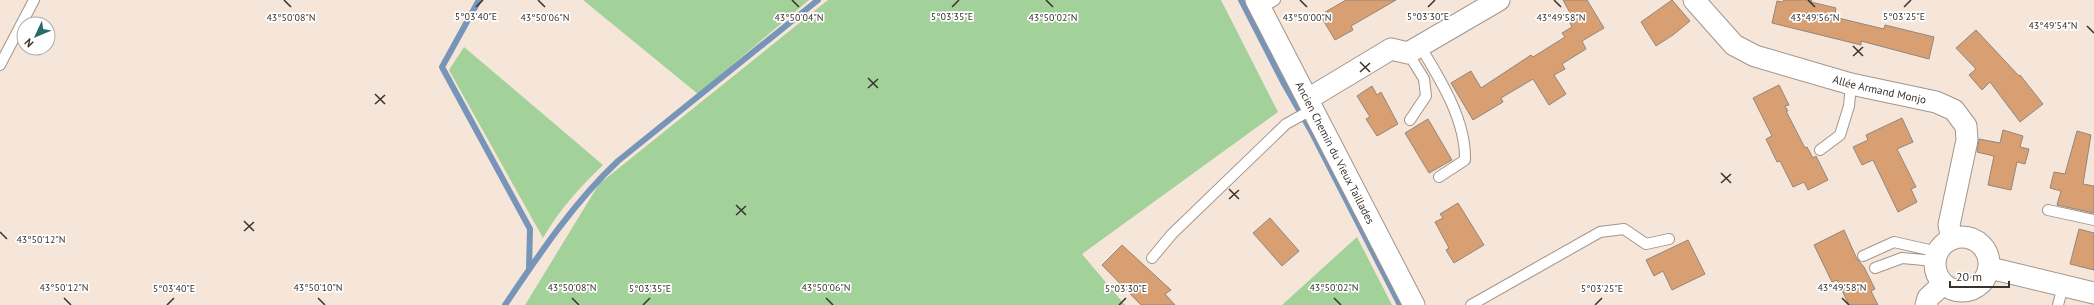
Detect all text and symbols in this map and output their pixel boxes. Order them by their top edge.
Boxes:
text: 5°03'40"E [455,10,497,23]
text: 5°03'35"E [931,10,973,23]
text: 5°03'30"E [1407,10,1449,23]
text: 5°03'25"E [1883,10,1925,23]
text: 43°50'08"N [266,11,316,24]
text: 43°50'06"N [520,11,570,24]
text: 43°50'04"N [774,11,824,24]
text: 43°50'02"N [1028,11,1078,24]
text: 43°50'00"N [1282,11,1332,24]
text: 43°49'58"N [1536,11,1586,24]
text: 43°49'56"N [1790,11,1840,24]
north arrow [16,16,56,56]
text: 43°49'54"N [2028,19,2078,32]
text: N [21,35,36,50]
street label: Allée Armand Monjo [1831,72,1928,107]
street label: Ancien Chemin du Vieux Taillades [1292,79,1378,227]
text: 43°50'12"N [16,233,66,246]
scale bar [1950,263,2009,289]
text: 20 m [1956,269,1982,284]
text: 43°50'12"N [39,281,89,294]
text: 43°50'10"N [293,281,343,294]
text: 43°50'08"N [547,281,597,294]
text: 43°50'06"N [801,281,851,294]
text: 43°50'02"N [1309,281,1359,294]
text: 43°49'58"N [1817,281,1867,294]
text: 5°03'40"E [153,282,195,295]
text: 5°03'35"E [629,282,671,295]
text: 5°03'30"E [1105,282,1147,295]
text: 5°03'25"E [1581,282,1623,295]

